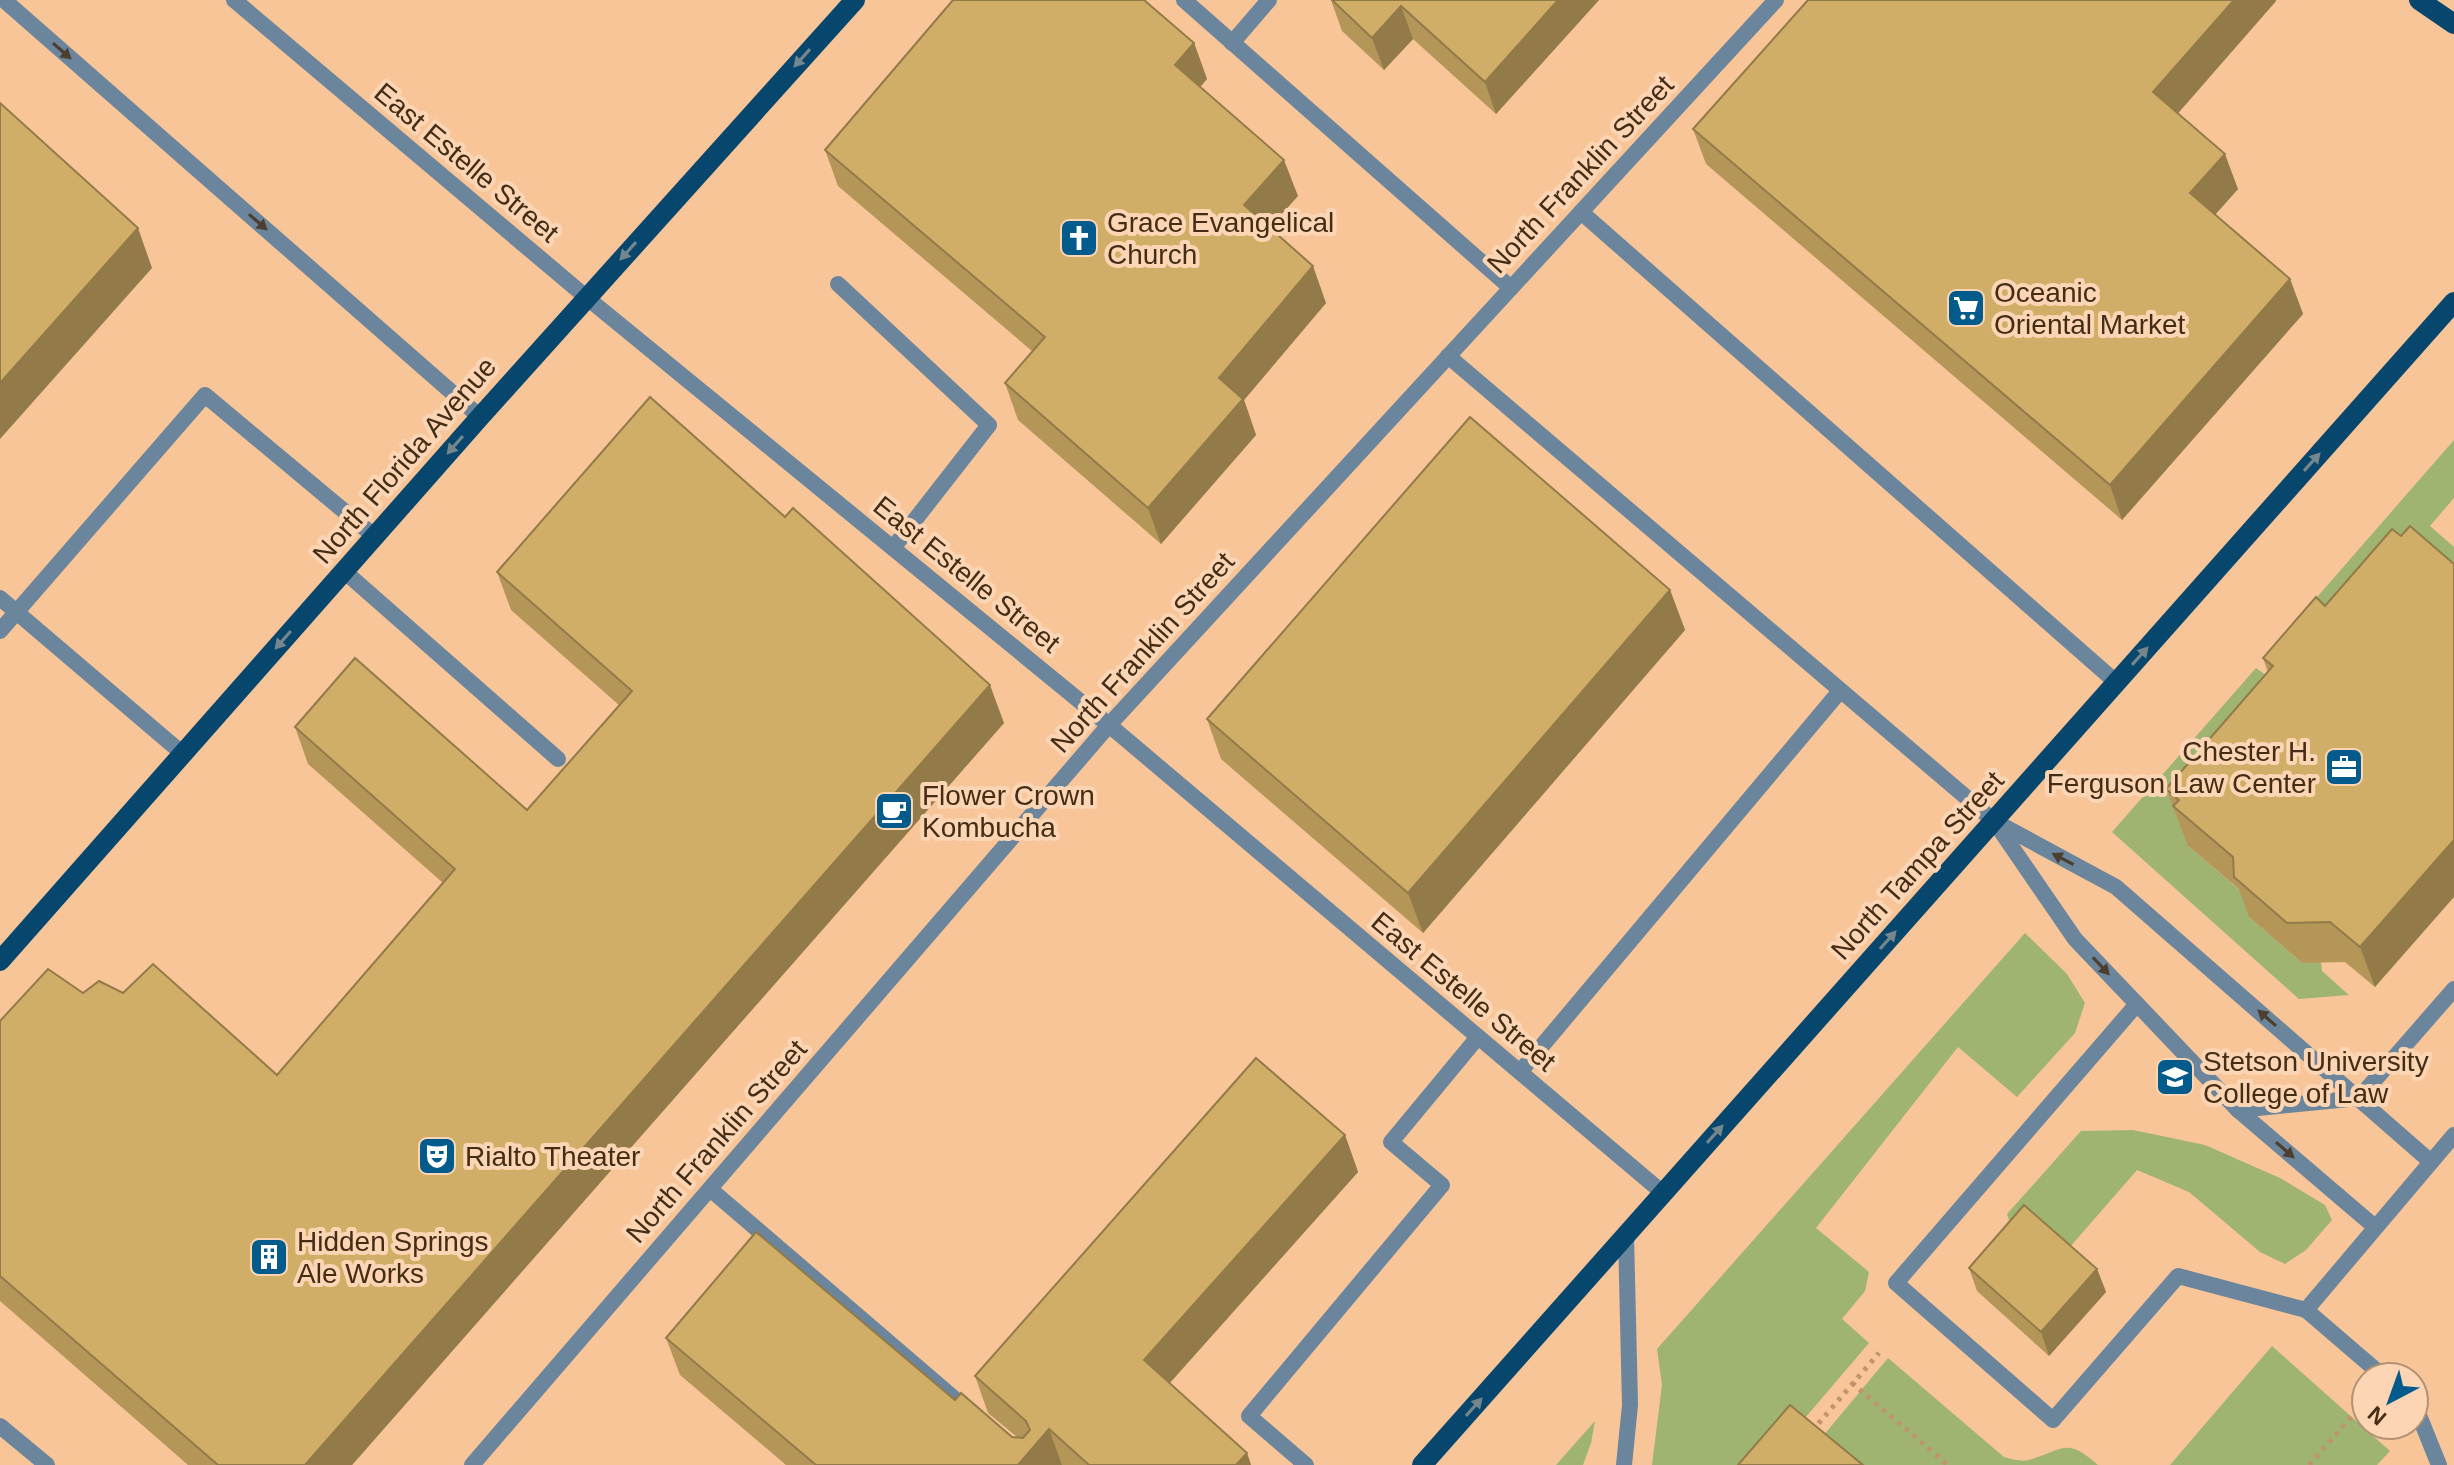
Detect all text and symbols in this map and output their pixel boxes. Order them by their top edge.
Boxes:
one-way arrow [53,42,72,60]
one-way arrow [794,48,812,67]
street label: North Franklin Street [1481,69,1680,279]
street label: East Estelle Street [368,76,565,248]
place label: Grace Evangelical Church [1107,207,1334,270]
one-way arrow [249,213,268,231]
church icon: Grace Evangelical Church [1058,217,1100,259]
one-way arrow [620,240,637,260]
place label: Oceanic Oriental Market [1994,277,2186,340]
supermarket icon: Oceanic Oriental Market [1945,287,1987,329]
street label: North Florida Avenue [307,351,502,570]
one-way arrow [447,434,464,454]
one-way arrow [2303,452,2321,471]
street label: East Estelle Street [867,490,1066,659]
street label: North Franklin Street [1044,546,1240,759]
one-way arrow [275,631,293,650]
one-way arrow [2131,647,2148,667]
place label: Chester H. Ferguson Law Center [2047,736,2316,799]
office icon: Chester H. Ferguson Law Center [2323,746,2365,788]
street label: North Tampa Street [1825,765,2010,966]
place label: Flower Crown Kombucha [922,780,1095,843]
cafe icon: Flower Crown Kombucha [873,790,915,832]
one-way arrow [2052,852,2074,866]
street label: East Estelle Street [1365,905,1562,1077]
one-way arrow [1878,931,1896,950]
one-way arrow [2092,957,2110,976]
one-way arrow [2257,1010,2277,1027]
street label: North Franklin Street [620,1034,813,1249]
place label: Stetson University College of Law [2203,1046,2429,1109]
school or university icon: Stetson University College of Law [2154,1056,2196,1098]
one-way arrow [1706,1125,1723,1145]
theatre icon: Rialto Theater [416,1135,458,1177]
place label: Rialto Theater [465,1141,640,1172]
one-way arrow [2275,1141,2295,1158]
place label: Hidden Springs Ale Works [297,1226,488,1289]
building icon: Hidden Springs Ale Works [248,1236,290,1278]
north arrow [2350,1361,2430,1441]
one-way arrow [1465,1397,1482,1417]
text: N [2363,1401,2391,1430]

